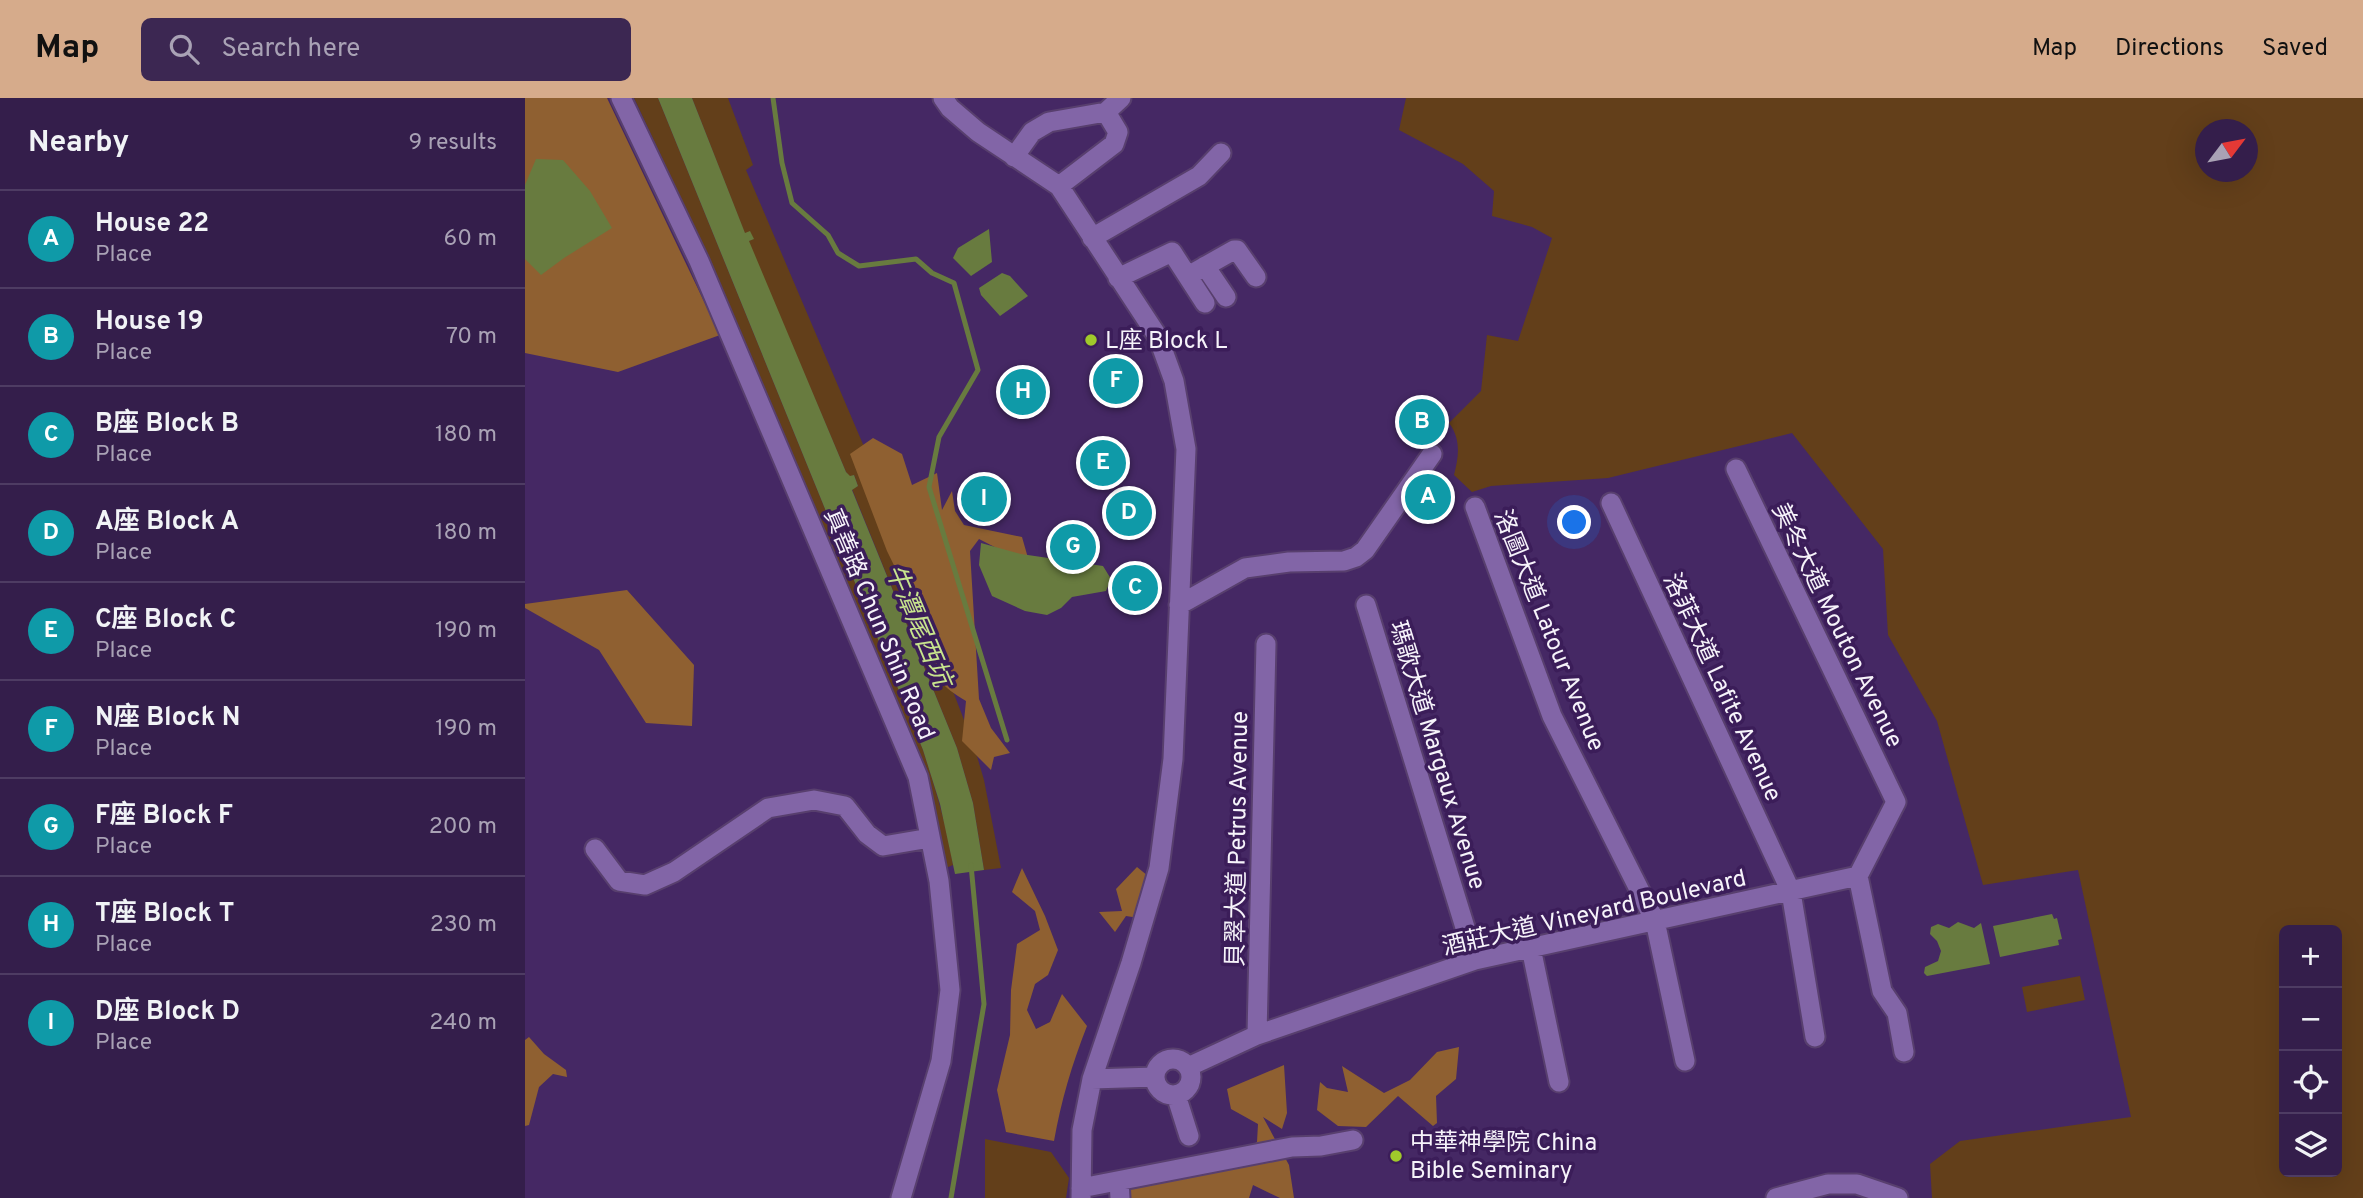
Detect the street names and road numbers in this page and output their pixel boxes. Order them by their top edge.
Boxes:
street label: 美冬大道 Mouton Avenue [1764,499,1909,753]
street label: 真善路 Chun Shin Road [816,505,940,745]
street label: 洛圖大道 Latour Avenue [1486,506,1610,756]
street label: 洛菲大道 Lafite Avenue [1655,569,1787,807]
street label: 瑪歌大道 Margaux Avenue [1381,618,1491,893]
street label: 貝翠大道 Petrus Avenue [1222,711,1256,967]
street label: 酒莊大道 Vineyard Boulevard [1439,864,1749,964]

